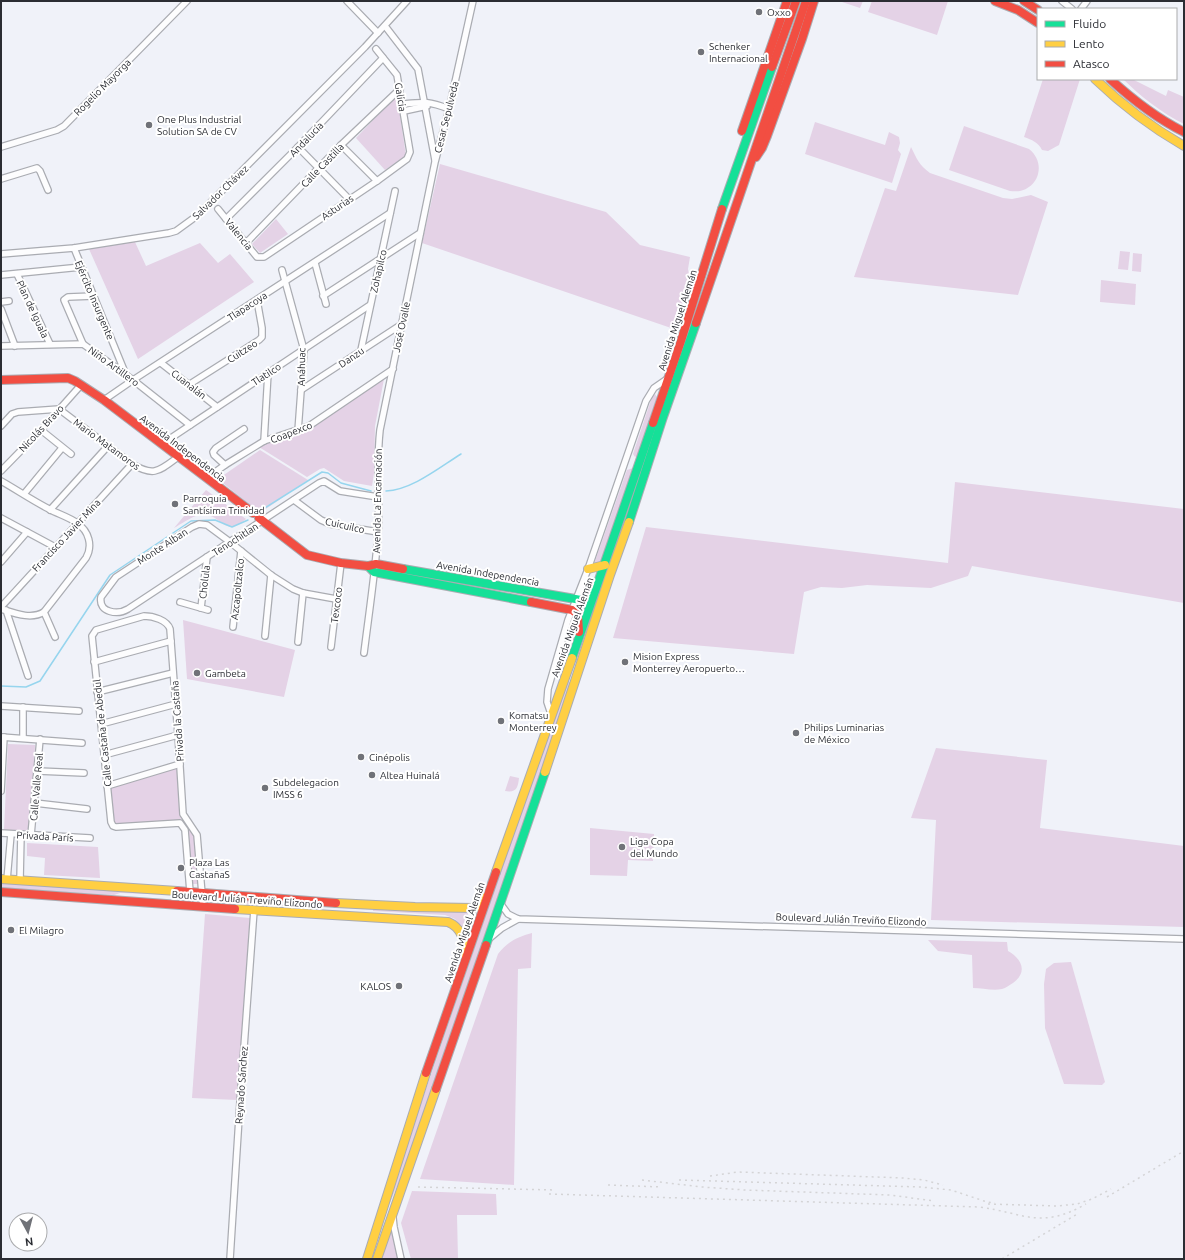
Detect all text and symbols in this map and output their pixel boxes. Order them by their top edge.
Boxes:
marker: Oxxo [754,7,764,17]
place label: Oxxo [767,7,791,18]
legend [1037,8,1177,80]
text: Fluido [1073,17,1106,30]
text: Lento [1073,37,1104,50]
place label: Schenker Internacional [709,41,768,64]
marker: Schenker Internacional [696,47,706,57]
street label: Rogelio Mayorga [72,57,133,118]
text: Atasco [1073,57,1109,70]
street label: Cesar Sepulveda [432,80,461,154]
street label: Galicia [393,82,408,112]
place label: One Plus Industrial Solution SA de CV [157,114,242,137]
marker: One Plus Industrial Solution SA de CV [144,120,154,130]
street label: Andalucía [287,120,326,159]
street label: Calle Castilla [299,141,346,190]
street label: Salvador Chávez [190,163,251,222]
street label: Asturias [319,193,355,222]
street label: Valencia [223,216,255,252]
street label: Zohapilco [368,248,389,294]
street label: Ejército Insurgente [73,259,116,341]
street label: Avenida Miguel Alemán [656,268,699,372]
street label: Plan de Iguala [14,279,51,340]
street label: Tlapacoya [226,290,269,323]
street label: José Ovalle [391,301,412,353]
street label: Cuitzeo [225,337,260,365]
street label: Niño Artillero [86,344,142,389]
street label: Danzu [337,345,366,370]
street label: Anáhuac [296,347,307,386]
street label: Tlatilco [250,361,283,388]
street label: Cuanalán [169,367,208,401]
street label: Nicolás Bravo [17,402,66,454]
street label: Avenida Independencia [138,413,228,484]
street label: Mario Matamoros [71,417,142,472]
street label: Coapexco [269,419,314,445]
street label: Avenida La Encarnación [371,448,384,554]
place label: Parroquia Santísima Trinidad [183,493,265,516]
street label: Francisco Javier Mina [30,497,103,574]
marker: Parroquia Santísima Trinidad [170,499,180,509]
street label: Cuicuilco [324,516,366,535]
street label: Tenochitlan [210,521,260,558]
street label: Monte Alban [135,526,190,567]
street label: Azcapoltzalco [229,558,246,620]
street label: Avenida Independencia [436,559,540,588]
street label: Cholula [197,565,212,600]
street label: Avenida Miguel Alemán [549,576,596,679]
street label: Texcoco [329,586,344,624]
place label: Mision Express Monterrey Aeropuerto… [633,651,745,674]
marker: Mision Express Monterrey Aeropuerto… [620,657,630,667]
marker: Gambeta [192,668,202,678]
place label: Gambeta [205,668,246,679]
street label: Calle Castaña de Abedul [91,678,114,787]
street label: Privada la Castaña [169,680,186,762]
place label: Komatsu Monterrey [509,710,557,733]
marker: Komatsu Monterrey [496,716,506,726]
place label: Philips Luminarias de México [804,722,884,745]
marker: Philips Luminarias de México [791,728,801,738]
street label: Calle Valle Real [28,752,45,821]
marker: Cinépolis [356,752,366,762]
place label: Cinépolis [369,752,410,763]
marker: Altea Huinalá [367,770,377,780]
place label: Altea Huinalá [380,770,440,781]
place label: Subdelegacion IMSS 6 [273,777,339,800]
marker: Subdelegacion IMSS 6 [260,783,270,793]
street label: Privada París [16,830,74,843]
place label: Liga Copa del Mundo [630,836,678,859]
marker: Liga Copa del Mundo [617,842,627,852]
place label: Plaza Las CastañaS [189,857,230,880]
marker: Plaza Las CastañaS [176,863,186,873]
street label: Avenida Miguel Alemán [442,881,487,984]
street label: Boulevard Julián Treviño Elizondo [171,889,323,910]
street label: Boulevard Julián Treviño Elizondo [775,911,927,928]
marker: El Milagro [6,925,16,935]
place label: El Milagro [19,925,64,936]
place label: KALOS [360,981,391,992]
marker: KALOS [394,981,404,991]
street label: Reynado Sánchez [233,1045,250,1124]
north arrow [8,1212,48,1252]
text: N [24,1235,34,1248]

